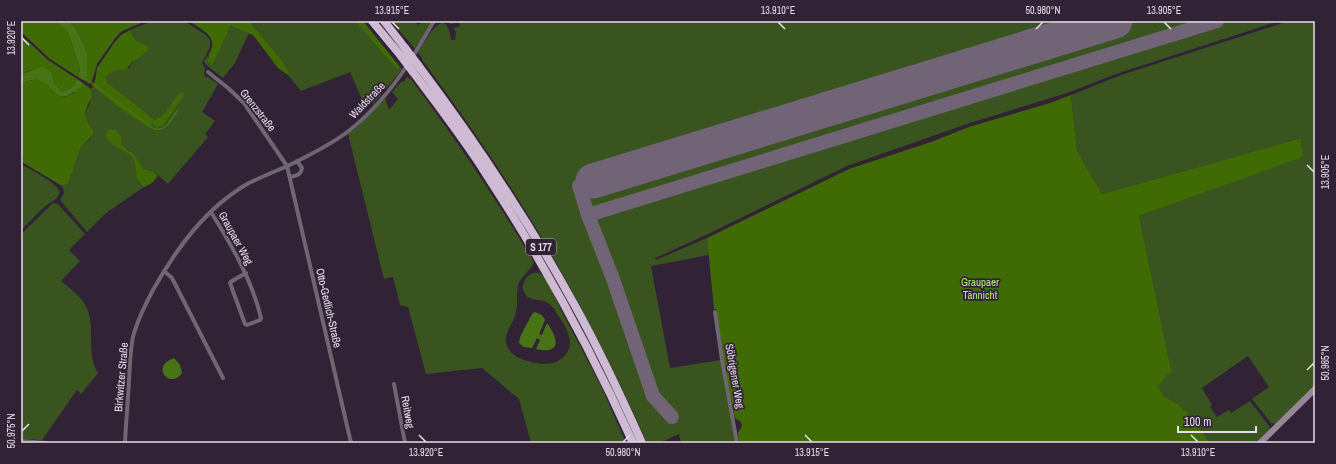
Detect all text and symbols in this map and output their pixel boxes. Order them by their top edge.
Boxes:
text: 13.915°E [375,4,409,17]
text: 13.910°E [761,4,795,17]
text: 50.980°N [1026,4,1061,17]
text: 13.905°E [1147,4,1181,17]
text: 13.920°E [5,21,18,55]
street label: Waldstraße [346,79,388,121]
street label: Grenzstraße [237,86,279,134]
text: 13.905°E [1319,155,1332,189]
street label: Graupaer Weg [216,209,256,267]
road number: S 177 [526,239,556,255]
street label: Otto-Gedlich-Straße [313,267,345,349]
park label: Graupaer Tännicht [961,275,999,302]
street label: Birkwitzer Straße [111,342,131,412]
street label: Söbrigener Weg [722,343,748,409]
text: 50.985°N [1319,345,1332,381]
street label: Reitweg [398,394,418,430]
scale bar [1178,408,1256,434]
text: 50.975°N [5,413,18,449]
text: 100 m [1184,414,1211,430]
text: 13.920°E [409,446,443,459]
text: 50.980°N [606,446,641,459]
text: 13.915°E [795,446,829,459]
text: 13.910°E [1181,446,1215,459]

